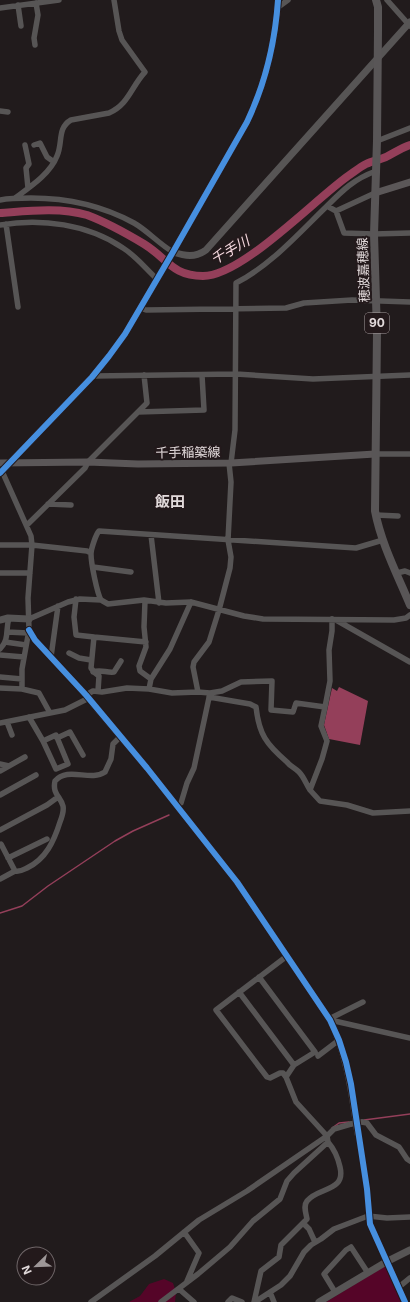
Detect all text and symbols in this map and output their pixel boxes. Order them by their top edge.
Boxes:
water label: 千手川 [207,231,254,267]
street label: 穂波嘉穂線 [354,237,372,303]
road number: 90 [365,313,389,333]
street label: 千手稲築線 [155,443,221,461]
district label: 飯田 [155,492,185,511]
north arrow [16,1246,56,1286]
text: N [19,1263,35,1277]

